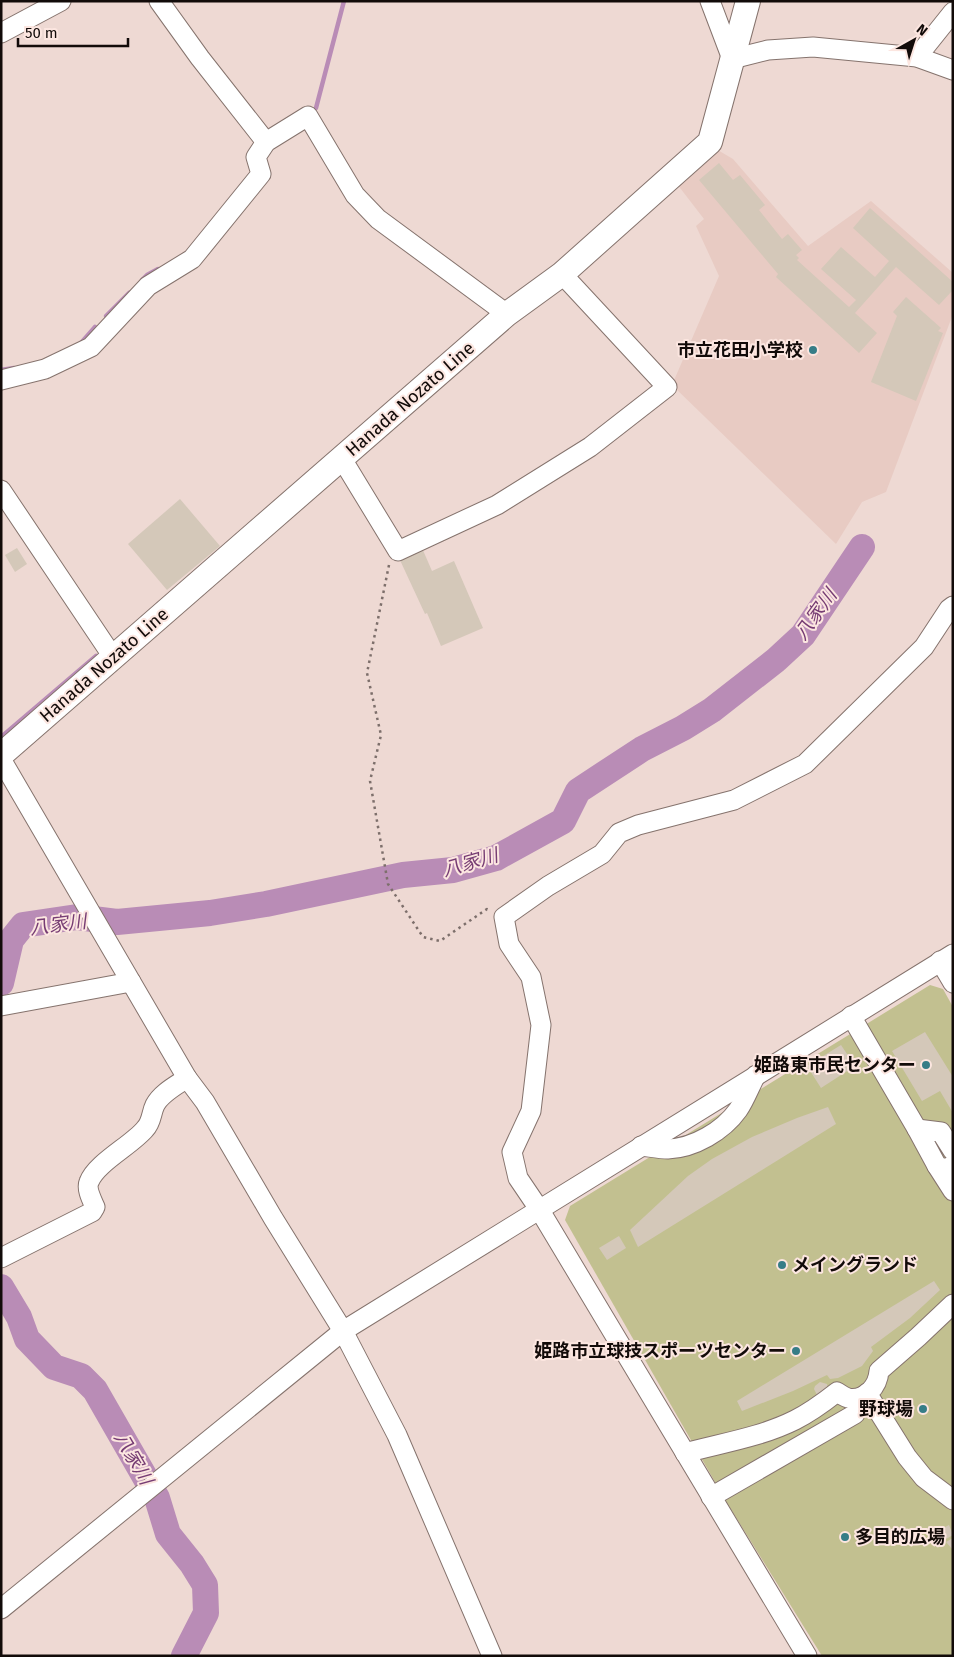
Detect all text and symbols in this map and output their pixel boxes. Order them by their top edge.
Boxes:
scale bar [18,15,128,47]
north arrow [889,15,939,65]
text: N [913,21,931,40]
text: 50 m [25,24,58,42]
street label: Hanada Nozato Line [341,337,479,461]
place label: 市立花田小学校 [677,339,803,361]
marker: 市立花田小学校 [807,344,819,356]
water label: 八家川 [789,583,843,644]
street label: Hanada Nozato Line [35,603,173,727]
water label: 八家川 [440,843,503,881]
water label: 八家川 [28,909,90,939]
place label: 姫路東市民センター [754,1054,916,1076]
marker: 姫路東市民センター [920,1059,932,1071]
place label: メイングランド [792,1254,918,1276]
marker: メイングランド [776,1259,788,1271]
place label: 姫路市立球技スポーツセンター [534,1340,786,1362]
marker: 姫路市立球技スポーツセンター [790,1345,802,1357]
place label: 野球場 [859,1398,913,1420]
marker: 野球場 [917,1403,929,1415]
water label: 八家川 [109,1428,159,1490]
place label: 多目的広場 [855,1526,945,1548]
marker: 多目的広場 [839,1531,851,1543]

